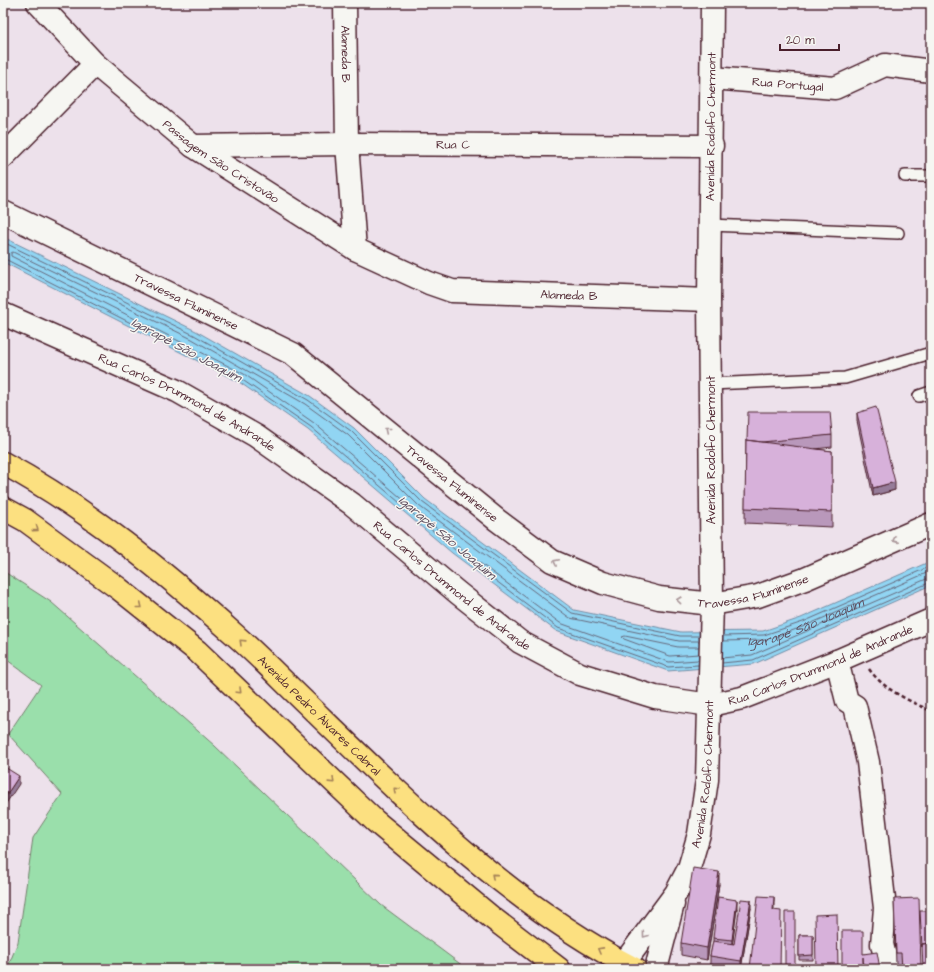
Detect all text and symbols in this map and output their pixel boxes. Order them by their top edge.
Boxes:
street label: Alameda B [336,25,354,83]
scale bar [780,26,839,52]
text: 20 m [786,32,815,49]
street label: Avenida Rodolfo Chermont [702,52,721,201]
street label: Rua Portugal [751,73,824,96]
street label: Passagem São Cristovão [159,116,282,208]
street label: Rua C [436,136,471,154]
street label: Travessa Fluminense [131,269,242,335]
street label: Alameda B [540,286,598,305]
water label: Igarapé São Joaquim [128,313,246,388]
street label: Rua Carlos Drummond de Andrande [95,349,279,456]
street label: Avenida Rodolfo Chermont [703,376,720,524]
one-way arrow [385,428,392,435]
street label: Travessa Fluminense [402,441,502,527]
water label: Igarapé São Joaquim [394,492,501,586]
street label: Rua Carlos Drummond de Andrande [369,517,534,655]
one-way arrow [32,524,39,531]
one-way arrow [892,535,900,543]
one-way arrow [552,559,560,567]
street label: Travessa Fluminense [697,570,812,613]
water label: Igarapé São Joaquim [748,593,868,651]
one-way arrow [676,596,682,605]
one-way arrow [136,601,143,608]
street label: Rua Carlos Drummond de Andrande [727,621,916,710]
one-way arrow [239,639,247,646]
street label: Avenida Pedro Álvares Cabral [254,652,384,780]
one-way arrow [234,686,241,693]
street label: Avenida Rodolfo Chermont [687,700,718,850]
one-way arrow [328,776,335,783]
one-way arrow [393,787,401,795]
one-way arrow [491,874,498,881]
one-way arrow [642,931,649,938]
one-way arrow [597,948,605,955]

